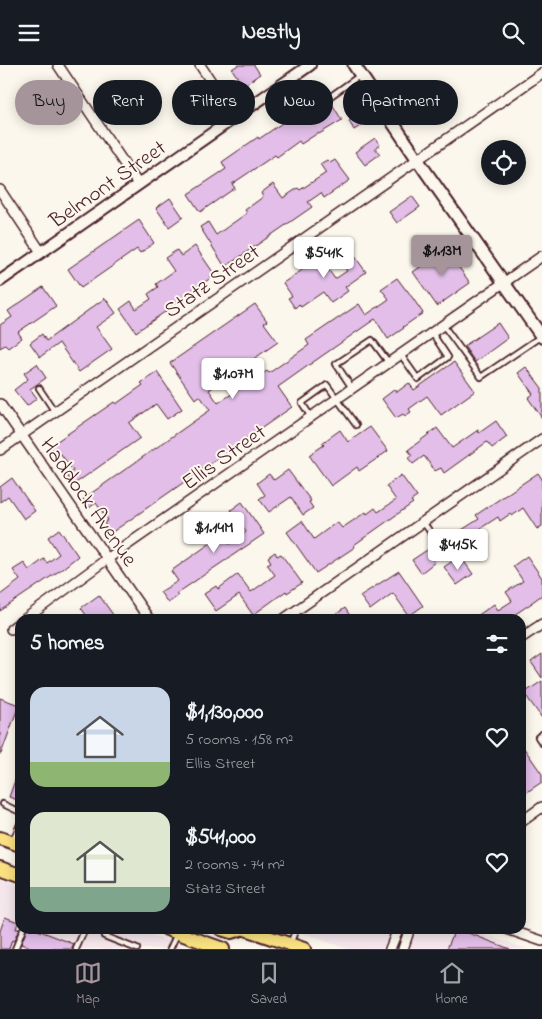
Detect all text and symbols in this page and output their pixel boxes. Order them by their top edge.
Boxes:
text: Nestly [241,17,301,49]
icon: menu [15,19,43,47]
icon: search [499,19,527,47]
chip: Buy [15,80,83,125]
chip: Rent [93,80,162,125]
chip: Filters [172,80,255,125]
chip: New [265,80,333,125]
chip: Apartment [343,80,458,125]
street label: Belmont Street [43,133,174,238]
map controls [481,140,526,185]
button: locate [481,140,526,185]
pin: $1.13M [401,235,483,277]
street label: Statz Street [158,237,268,327]
pin: $541K [289,237,359,279]
text: $1.13M [422,239,462,263]
text: $541K [305,241,343,265]
pin: $1.07M [192,357,274,400]
text: $1.07M [212,362,254,386]
street label: Ellis Street [176,417,274,499]
street label: Haddock Avenue [31,431,144,574]
pin: $1.14M [173,511,255,554]
text: $1.14M [194,516,234,540]
pin: $415K [423,529,493,571]
text: $415K [439,533,477,557]
text: 5 homes [30,629,105,659]
icon: filters [483,630,511,658]
text: $1,130,000 [185,698,263,728]
icon: home [70,707,130,767]
icon: heart [483,723,511,751]
text: 5 rooms · 158 m² [185,728,293,752]
text: Ellis Street [185,752,255,776]
text: $541,000 [185,823,256,853]
icon: home [70,832,130,892]
icon: heart [483,848,511,876]
text: 2 rooms · 74 m² [185,853,285,877]
text: Statz Street [185,877,266,901]
tab: Map [74,959,102,1010]
tab: Saved [250,959,287,1010]
tab: Home [435,959,468,1010]

